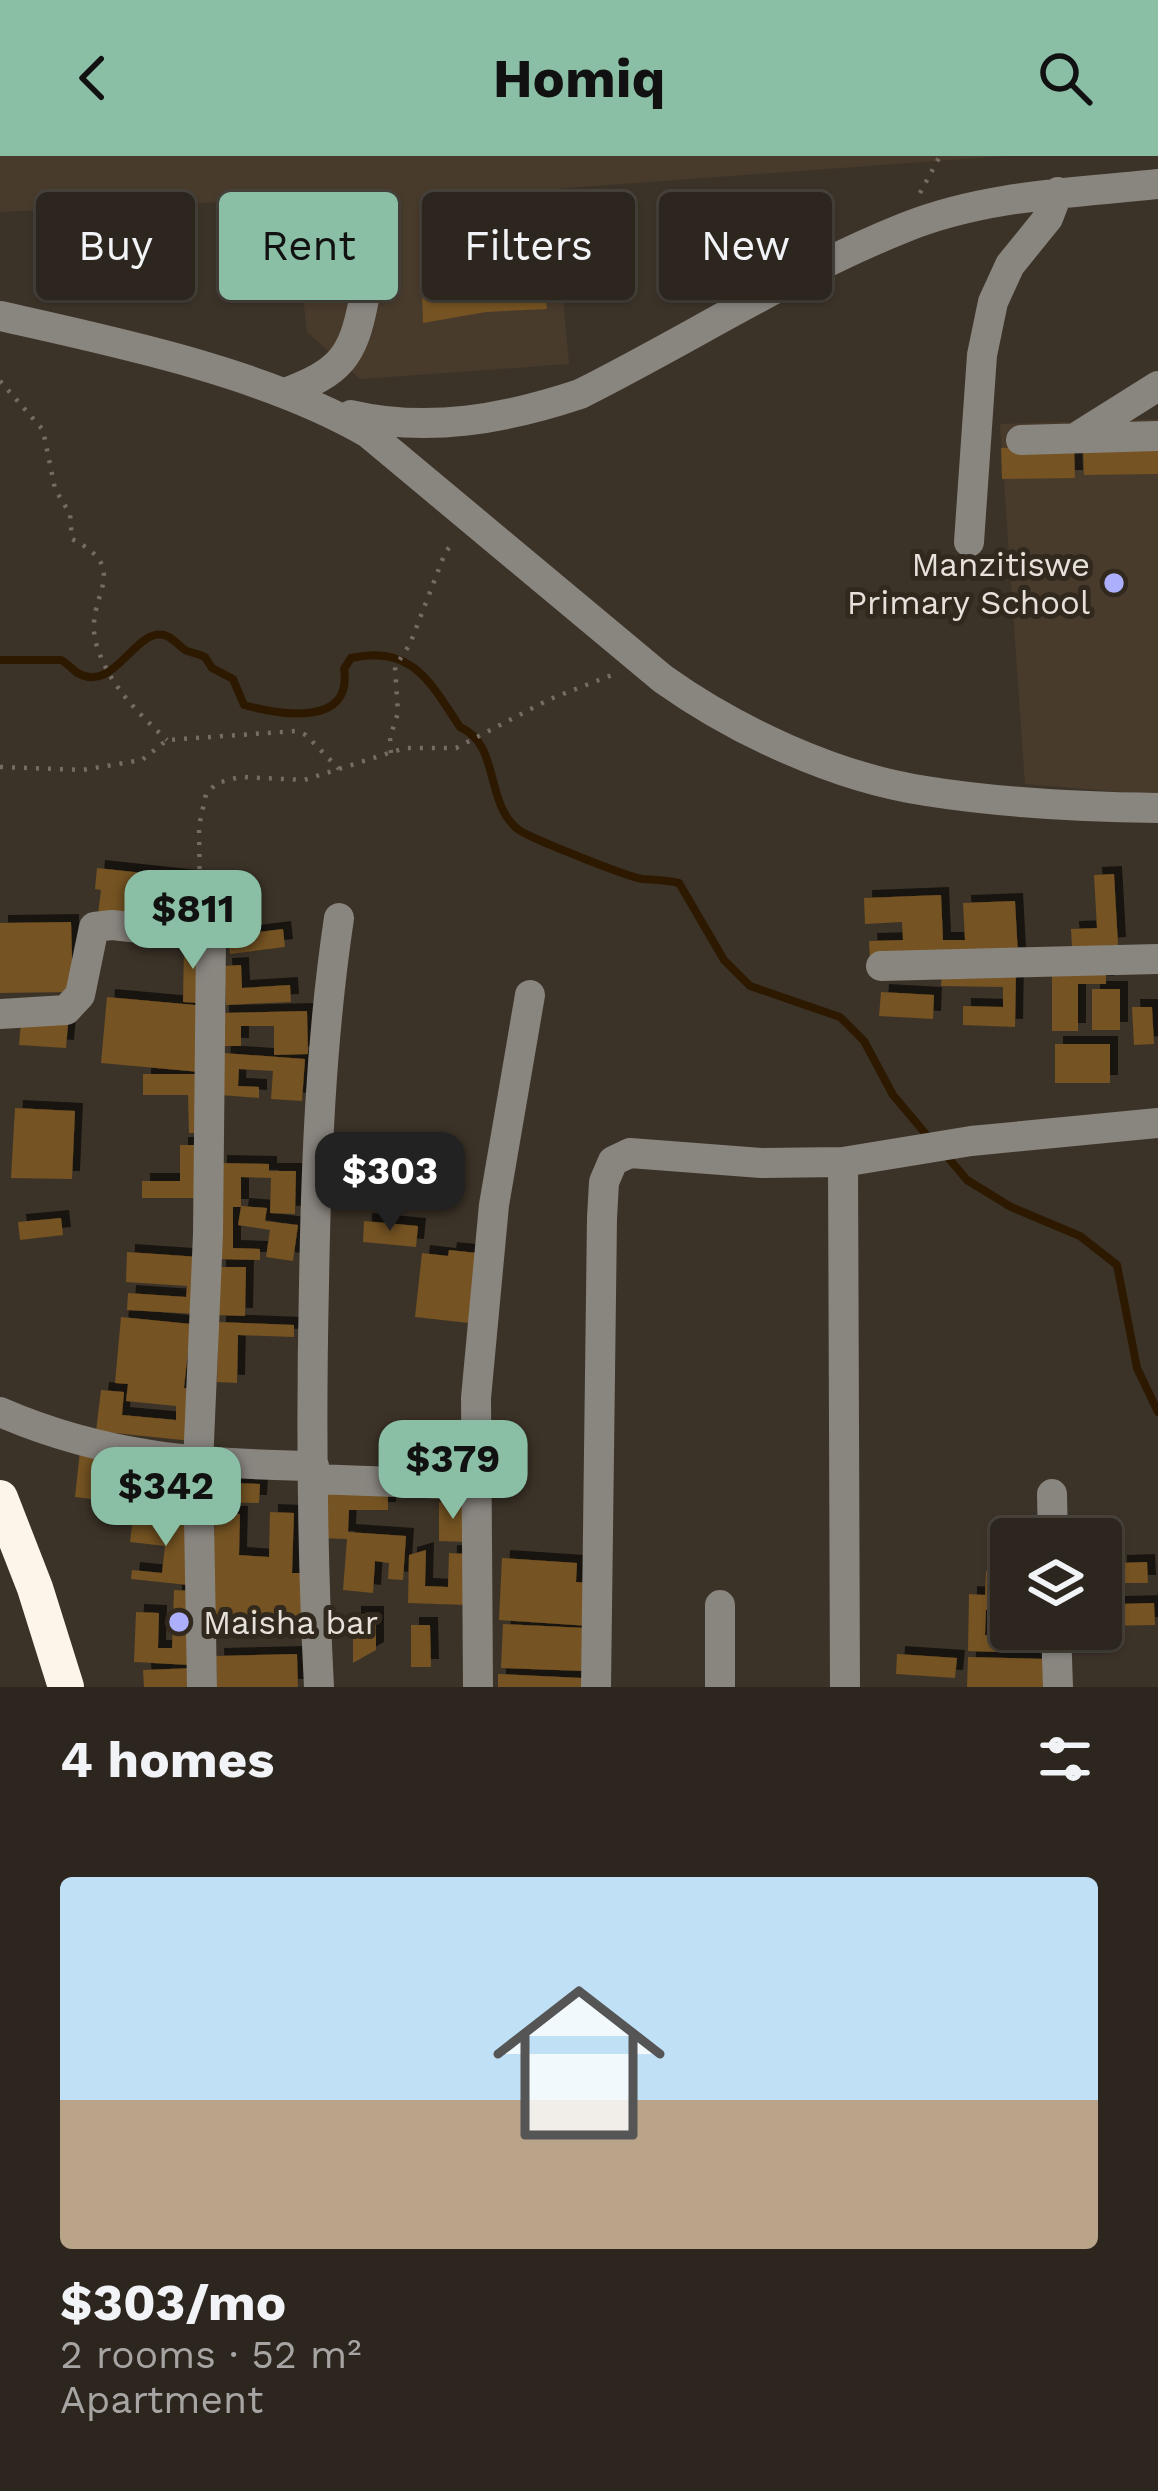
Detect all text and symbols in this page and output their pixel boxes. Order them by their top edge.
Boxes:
icon: back [60,45,126,111]
icon: search [1032,45,1098,111]
text: Homiq [493,47,665,110]
chip: Buy [36,192,195,300]
chip: Rent [219,192,398,300]
chip: Filters [422,192,635,300]
chip: New [659,192,832,300]
place label: Manzitiswe Primary School [847,545,1090,622]
marker: Manzitiswe Primary School [1101,570,1127,596]
pin: $811 [122,870,264,972]
text: $811 [151,886,235,931]
pin: $303 [319,1132,461,1234]
text: $303 [342,1148,438,1193]
pin: $379 [382,1420,524,1522]
text: $379 [406,1436,500,1481]
pin: $342 [95,1447,237,1549]
text: $342 [118,1463,214,1508]
map controls [990,1518,1122,1650]
button: layers [990,1518,1122,1650]
place label: Maisha bar [203,1603,378,1642]
marker: Maisha bar [166,1609,192,1635]
icon: filters [1032,1726,1098,1792]
text: 4 homes [60,1730,274,1789]
icon: home [471,1955,687,2171]
text: $303/mo [60,2273,286,2332]
text: 2 rooms · 52 m² [60,2332,361,2377]
text: Apartment [60,2377,263,2422]

